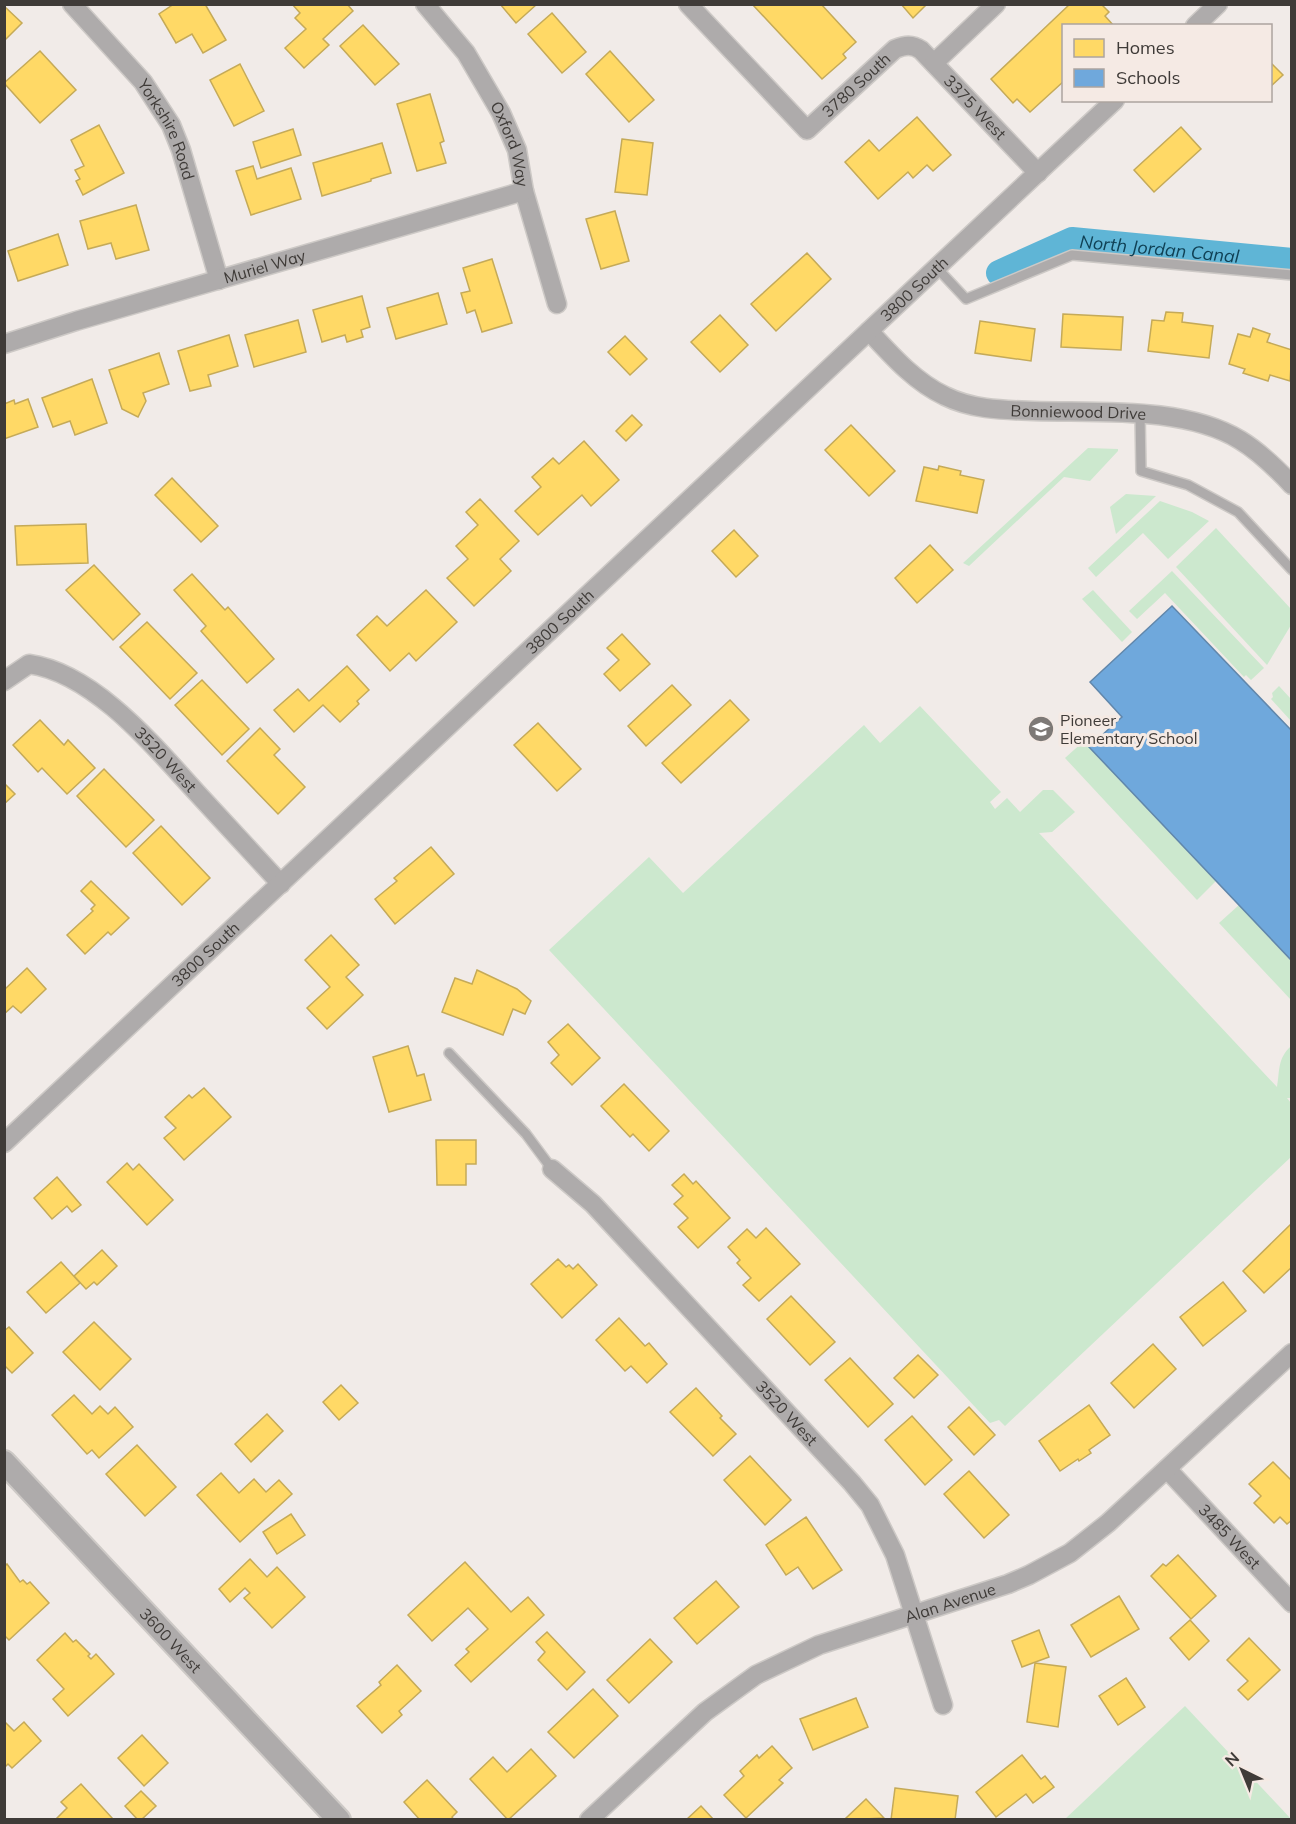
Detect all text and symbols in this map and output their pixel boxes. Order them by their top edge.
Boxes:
legend [1062,24,1272,102]
text: Homes [1116,36,1175,59]
street label: 3780 South [818,48,894,121]
text: Schools [1116,66,1181,89]
street label: 3375 West [940,71,1011,144]
street label: Yorkshire Road [133,74,199,182]
street label: Oxford Way [486,97,533,189]
water label: North Jordan Canal [1079,229,1241,267]
street label: Muriel Way [221,245,308,288]
street label: 3800 South [876,252,952,326]
street label: Bonniewood Drive [1010,400,1147,424]
street label: 3800 South [521,585,598,658]
place label: Pioneer Elementary School [1060,710,1198,748]
school or university icon: Pioneer Elementary School [1026,714,1056,744]
street label: 3520 West [131,722,201,796]
street label: 3800 South [167,917,243,991]
street label: 3520 West [752,1376,822,1450]
street label: 3485 West [1195,1500,1265,1573]
street label: Alan Avenue [902,1579,998,1627]
street label: 3600 West [136,1604,206,1677]
north arrow [1212,1740,1272,1800]
text: N [1221,1748,1243,1770]

